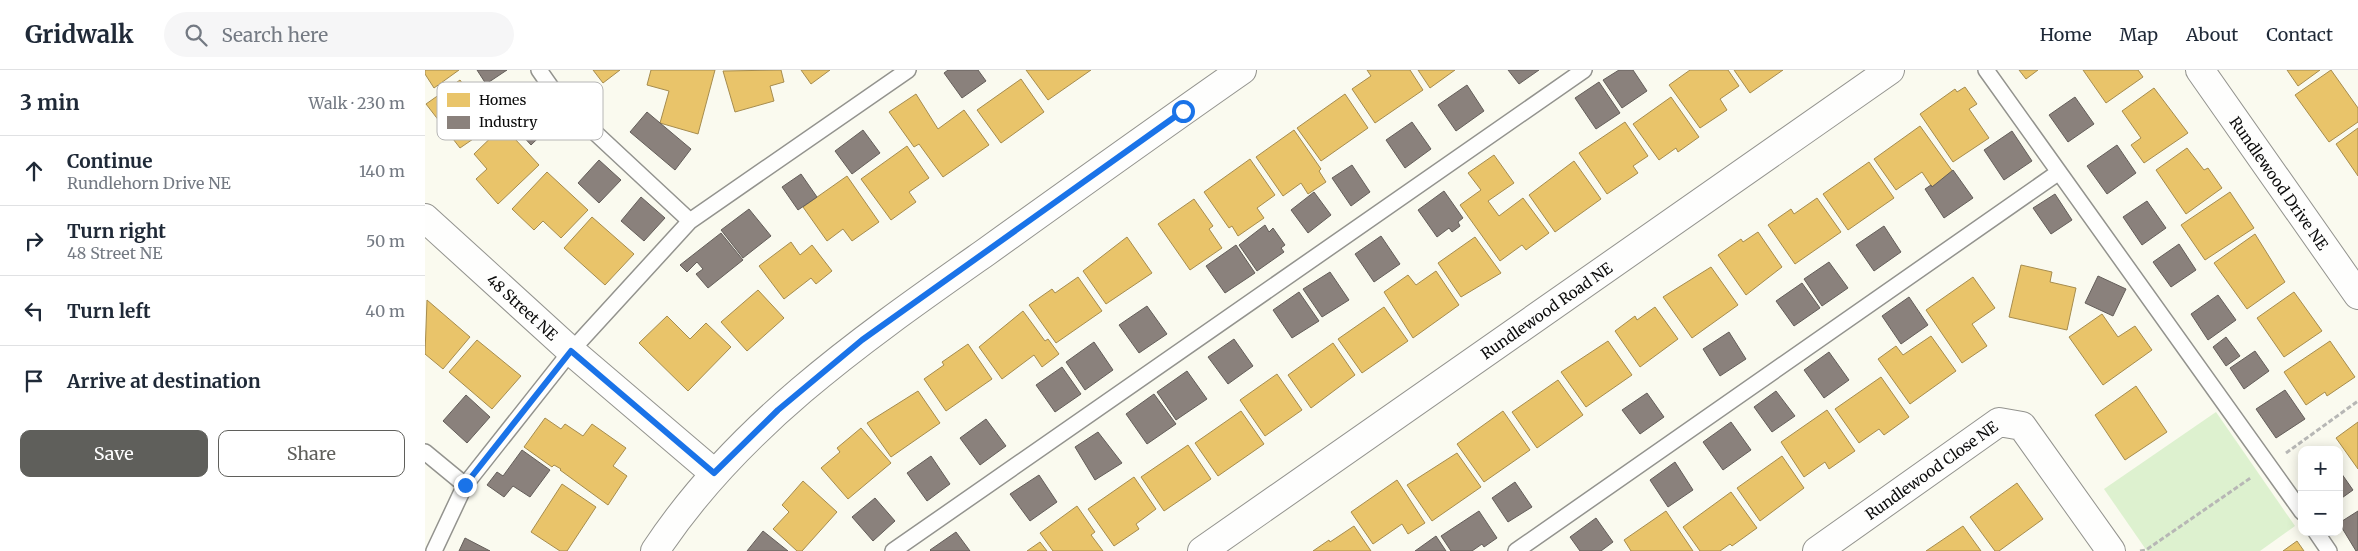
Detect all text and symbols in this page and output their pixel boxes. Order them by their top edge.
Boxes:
search box [164,12,514,57]
text: Gridwalk [25,19,134,50]
icon: search [182,21,210,49]
text: Search here [222,23,328,47]
text: Home [2040,23,2092,46]
text: Map [2120,23,2158,46]
text: About [2186,23,2238,46]
text: Contact [2266,23,2333,46]
legend [437,82,603,140]
text: 3 min [20,89,79,116]
text: Homes [479,91,526,109]
text: Walk · 230 m [309,93,405,113]
route start [1172,100,1195,123]
text: Industry [479,113,538,131]
street label: Rundlewood Drive NE [2226,113,2333,254]
text: Continue [67,149,153,173]
icon: ahead [20,157,48,185]
text: 140 m [359,161,405,181]
text: Rundlehorn Drive NE [67,173,231,193]
text: Turn right [67,219,166,243]
icon: right [20,227,48,255]
text: 50 m [366,231,405,251]
text: 48 Street NE [67,243,162,263]
street label: Rundlewood Road NE [1477,258,1616,363]
street label: 48 Street NE [483,270,562,344]
icon: left [20,297,48,325]
text: Turn left [67,299,151,323]
text: 40 m [365,301,405,321]
icon: arrive [20,367,48,395]
text: Arrive at destination [67,369,261,393]
street label: Rundlewood Close NE [1861,416,2002,523]
button: Save [20,430,208,477]
button: Share [218,430,405,477]
map controls [2298,446,2343,536]
button: + [2298,446,2343,491]
route end [454,474,477,497]
button: − [2298,491,2343,536]

